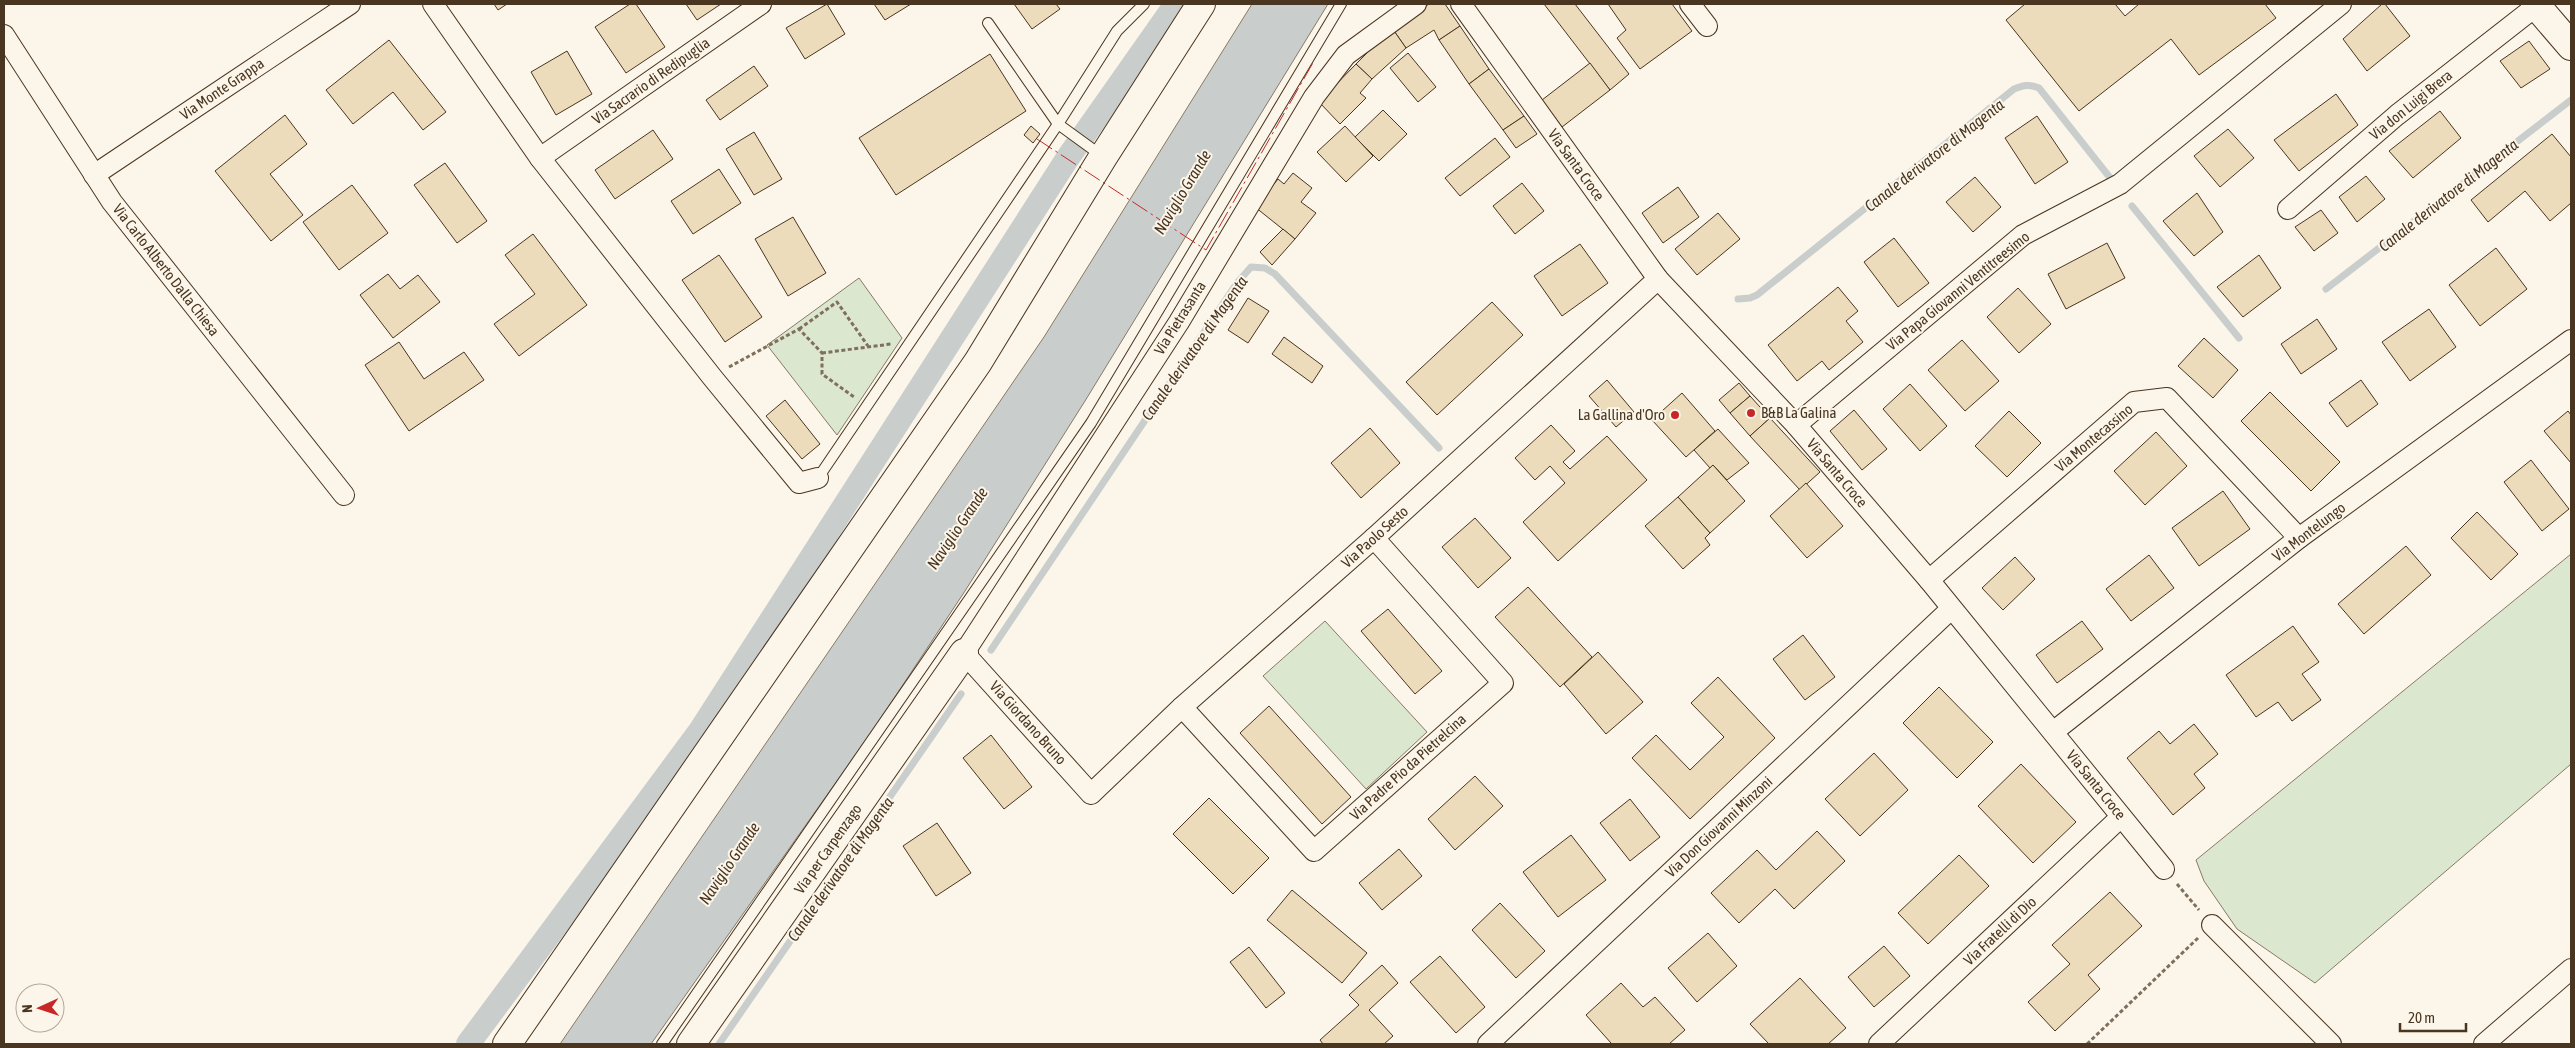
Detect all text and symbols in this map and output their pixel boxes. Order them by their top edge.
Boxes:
street label: Via Sacrario di Redipuglia [589,34,713,128]
street label: Via Monte Grappa [177,54,267,123]
street label: Via don Luigi Brera [2366,66,2455,143]
water label: Canale derivatore di Magenta [1861,95,2008,216]
street label: Via Santa Croce [1545,126,1608,204]
water label: Canale derivatore di Magenta [2375,135,2522,256]
water label: Naviglio Grande [1150,147,1215,238]
street label: Via Carlo Alberto Dalla Chiesa [110,200,223,339]
street label: Via Papa Giovanni Ventitreesimo [1883,228,2033,354]
water label: Canale derivatore di Magenta [1137,272,1252,424]
street label: Via Pietrasanta [1150,278,1209,358]
street label: Via Montecassino [2051,400,2136,475]
place label: B&B La Galina [1761,404,1837,421]
place label: La Gallina d'Oro [1578,406,1665,423]
marker: B&B La Galina [1745,407,1757,419]
marker: La Gallina d'Oro [1669,409,1681,421]
street label: Via Santa Croce [1804,435,1871,511]
water label: Naviglio Grande [923,484,992,573]
street label: Via Montelungo [2269,499,2349,565]
street label: Via Paolo Sesto [1338,502,1411,571]
street label: Via Giordano Bruno [986,677,1070,768]
street label: Via Padre Pio da Pietrelcina [1346,710,1469,823]
street label: Via Santa Croce [2063,747,2130,823]
street label: Via Don Giovanni Minzoni [1662,773,1776,881]
water label: Canale derivatore di Magenta [783,793,898,945]
street label: Via per Carpenzago [790,801,865,897]
water label: Naviglio Grande [695,819,764,908]
street label: Via Fratelli di Dio [1960,893,2039,968]
north arrow [15,983,65,1033]
scale bar [2400,1000,2466,1032]
text: N [19,1004,35,1013]
text: 20 m [2408,1009,2435,1026]

